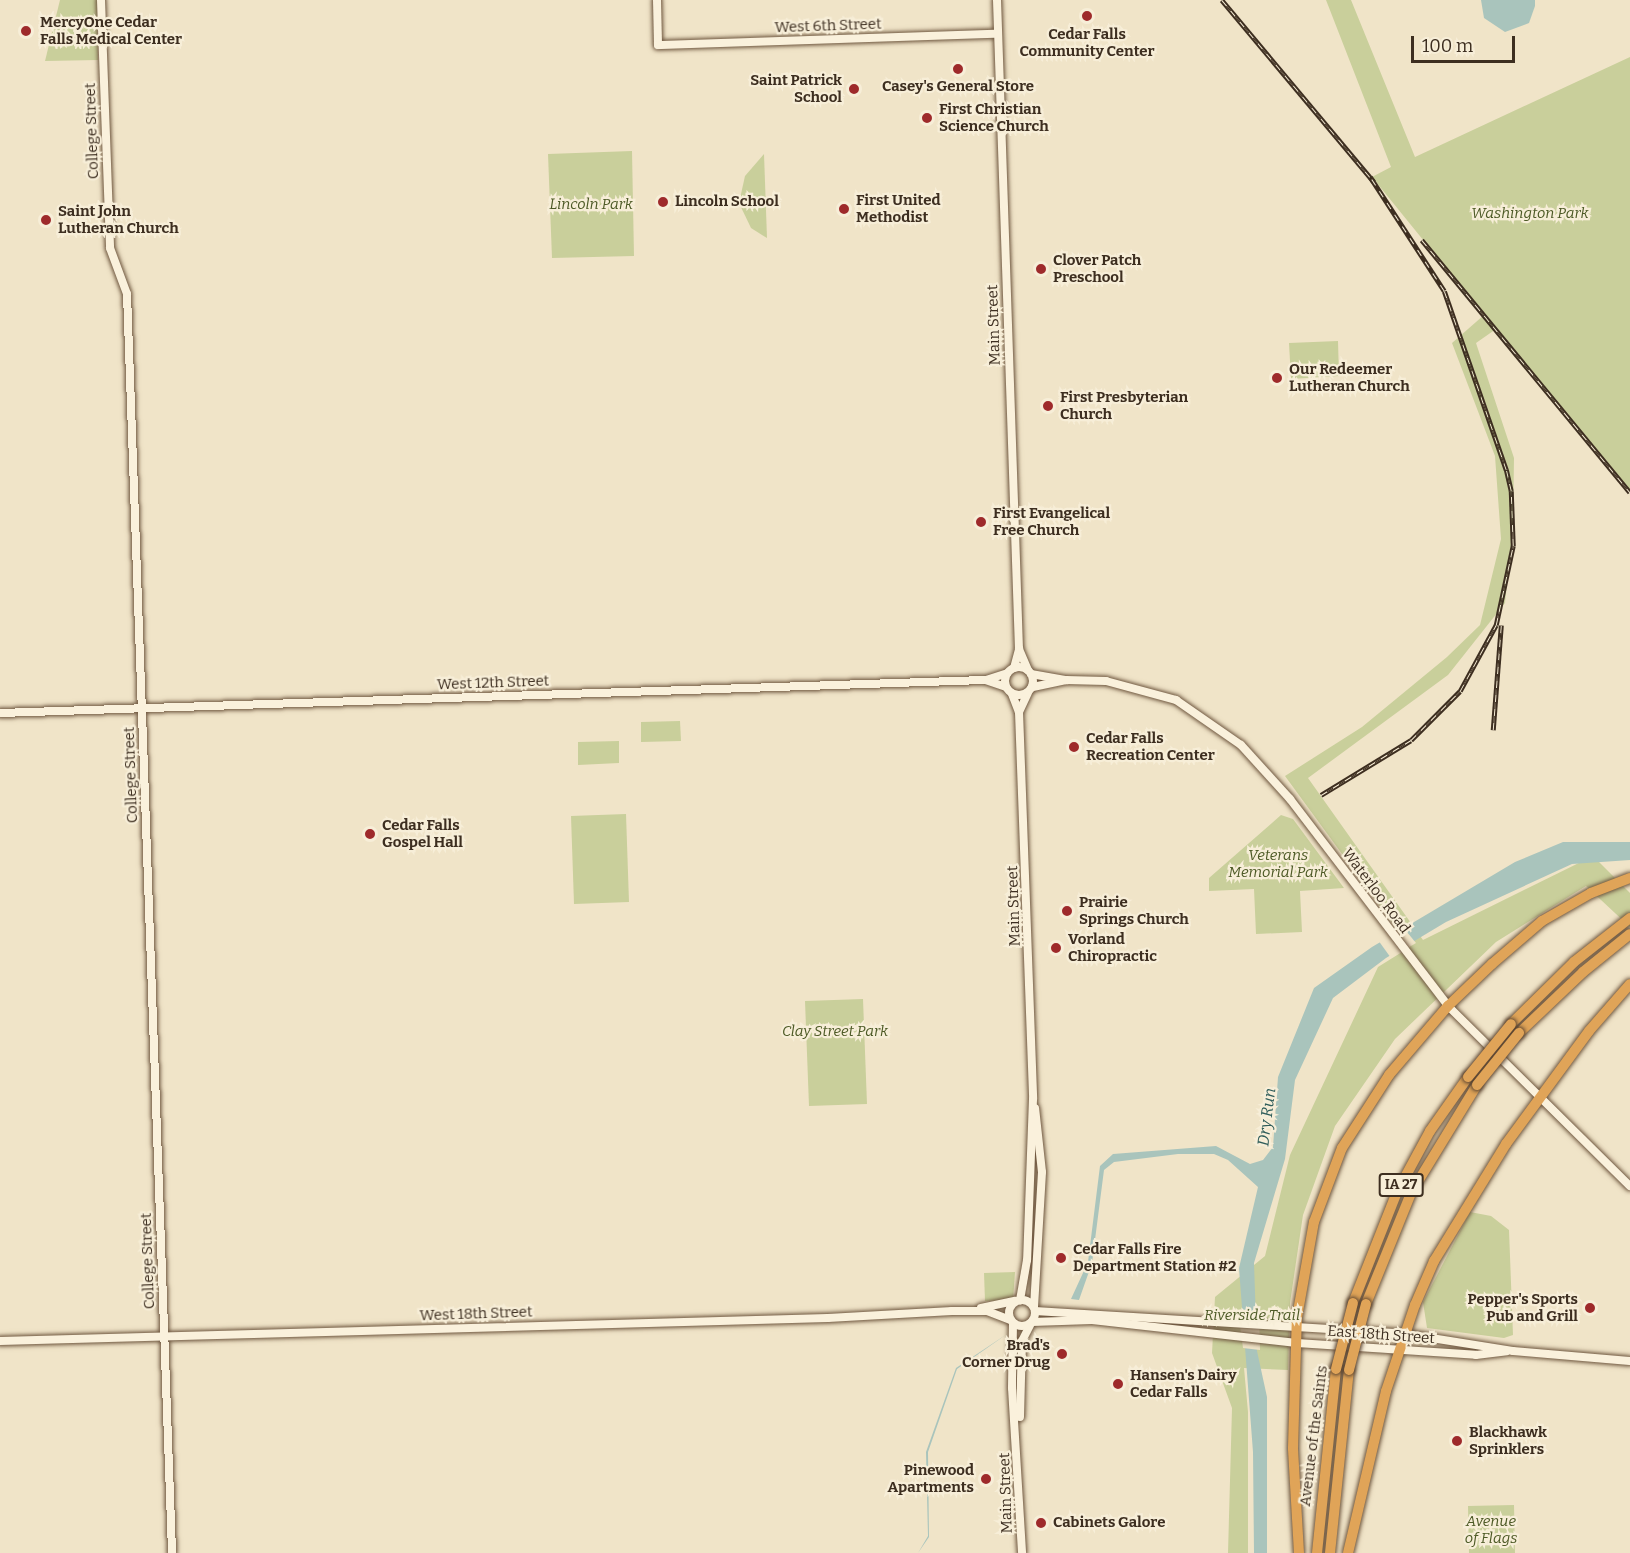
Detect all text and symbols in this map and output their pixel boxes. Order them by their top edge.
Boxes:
marker: Cedar Falls Community Center [1080,9,1094,23]
place label: MercyOne Cedar Falls Medical Center [40,13,182,48]
street label: West 6th Street [774,15,882,37]
marker: MercyOne Cedar Falls Medical Center [17,22,35,40]
scale bar [1414,24,1518,62]
place label: Cedar Falls Community Center [1019,25,1155,60]
text: 100 m [1422,35,1473,57]
marker: Casey's General Store [951,62,965,76]
place label: Saint Patrick School [750,71,842,106]
place label: Casey's General Store [882,78,1034,96]
street label: College Street [81,82,103,180]
marker: Saint Patrick School [847,82,861,96]
place label: First Christian Science Church [939,100,1049,135]
marker: First Christian Science Church [920,111,934,125]
place label: First United Methodist [856,191,940,226]
place label: Lincoln School [675,193,779,211]
marker: Lincoln School [656,195,670,209]
park label: Lincoln Park [549,196,633,214]
place label: Saint John Lutheran Church [58,202,179,237]
marker: First United Methodist [837,202,851,216]
park label: Washington Park [1471,205,1589,223]
marker: Saint John Lutheran Church [39,213,53,227]
place label: Clover Patch Preschool [1053,251,1141,286]
marker: Clover Patch Preschool [1034,262,1048,276]
street label: Main Street [984,284,1004,366]
place label: Our Redeemer Lutheran Church [1289,360,1410,395]
marker: Our Redeemer Lutheran Church [1270,371,1284,385]
place label: First Presbyterian Church [1060,388,1188,423]
marker: First Presbyterian Church [1041,399,1055,413]
place label: First Evangelical Free Church [993,504,1110,539]
marker: First Evangelical Free Church [974,515,988,529]
street label: West 12th Street [437,672,549,694]
street label: College Street [120,726,142,824]
place label: Cedar Falls Recreation Center [1086,729,1215,764]
marker: Cedar Falls Recreation Center [1067,740,1081,754]
place label: Cedar Falls Gospel Hall [382,816,463,851]
marker: Cedar Falls Gospel Hall [363,827,377,841]
street label: Waterloo Road [1338,845,1414,937]
park label: Veterans Memorial Park [1228,846,1328,881]
street label: Main Street [1004,865,1024,947]
place label: Prairie Springs Church [1079,893,1189,928]
marker: Prairie Springs Church [1060,904,1074,918]
place label: Vorland Chiropractic [1068,930,1157,965]
marker: Vorland Chiropractic [1049,941,1063,955]
park label: Clay Street Park [782,1023,888,1041]
water label: Dry Run [1254,1087,1280,1147]
road number: IA 27 [1378,1174,1424,1196]
street label: College Street [137,1212,159,1310]
place label: Cedar Falls Fire Department Station #2 [1073,1240,1237,1275]
marker: Cedar Falls Fire Department Station #2 [1054,1251,1068,1265]
place label: Pepper's Sports Pub and Grill [1467,1290,1578,1325]
marker: Pepper's Sports Pub and Grill [1583,1301,1597,1315]
street label: West 18th Street [419,1303,533,1325]
park label: Riverside Trail [1204,1307,1300,1325]
street label: East 18th Street [1327,1322,1435,1348]
place label: Brad's Corner Drug [962,1336,1050,1371]
marker: Brad's Corner Drug [1055,1347,1069,1361]
street label: Avenue of the Saints [1296,1365,1332,1507]
place label: Hansen's Dairy Cedar Falls [1130,1366,1236,1401]
marker: Hansen's Dairy Cedar Falls [1111,1377,1125,1391]
place label: Blackhawk Sprinklers [1469,1423,1547,1458]
marker: Blackhawk Sprinklers [1450,1434,1464,1448]
street label: Main Street [996,1452,1016,1534]
place label: Pinewood Apartments [888,1461,974,1496]
marker: Pinewood Apartments [979,1472,993,1486]
park label: Avenue of Flags [1465,1512,1517,1547]
place label: Cabinets Galore [1053,1514,1165,1532]
marker: Cabinets Galore [1034,1516,1048,1530]

